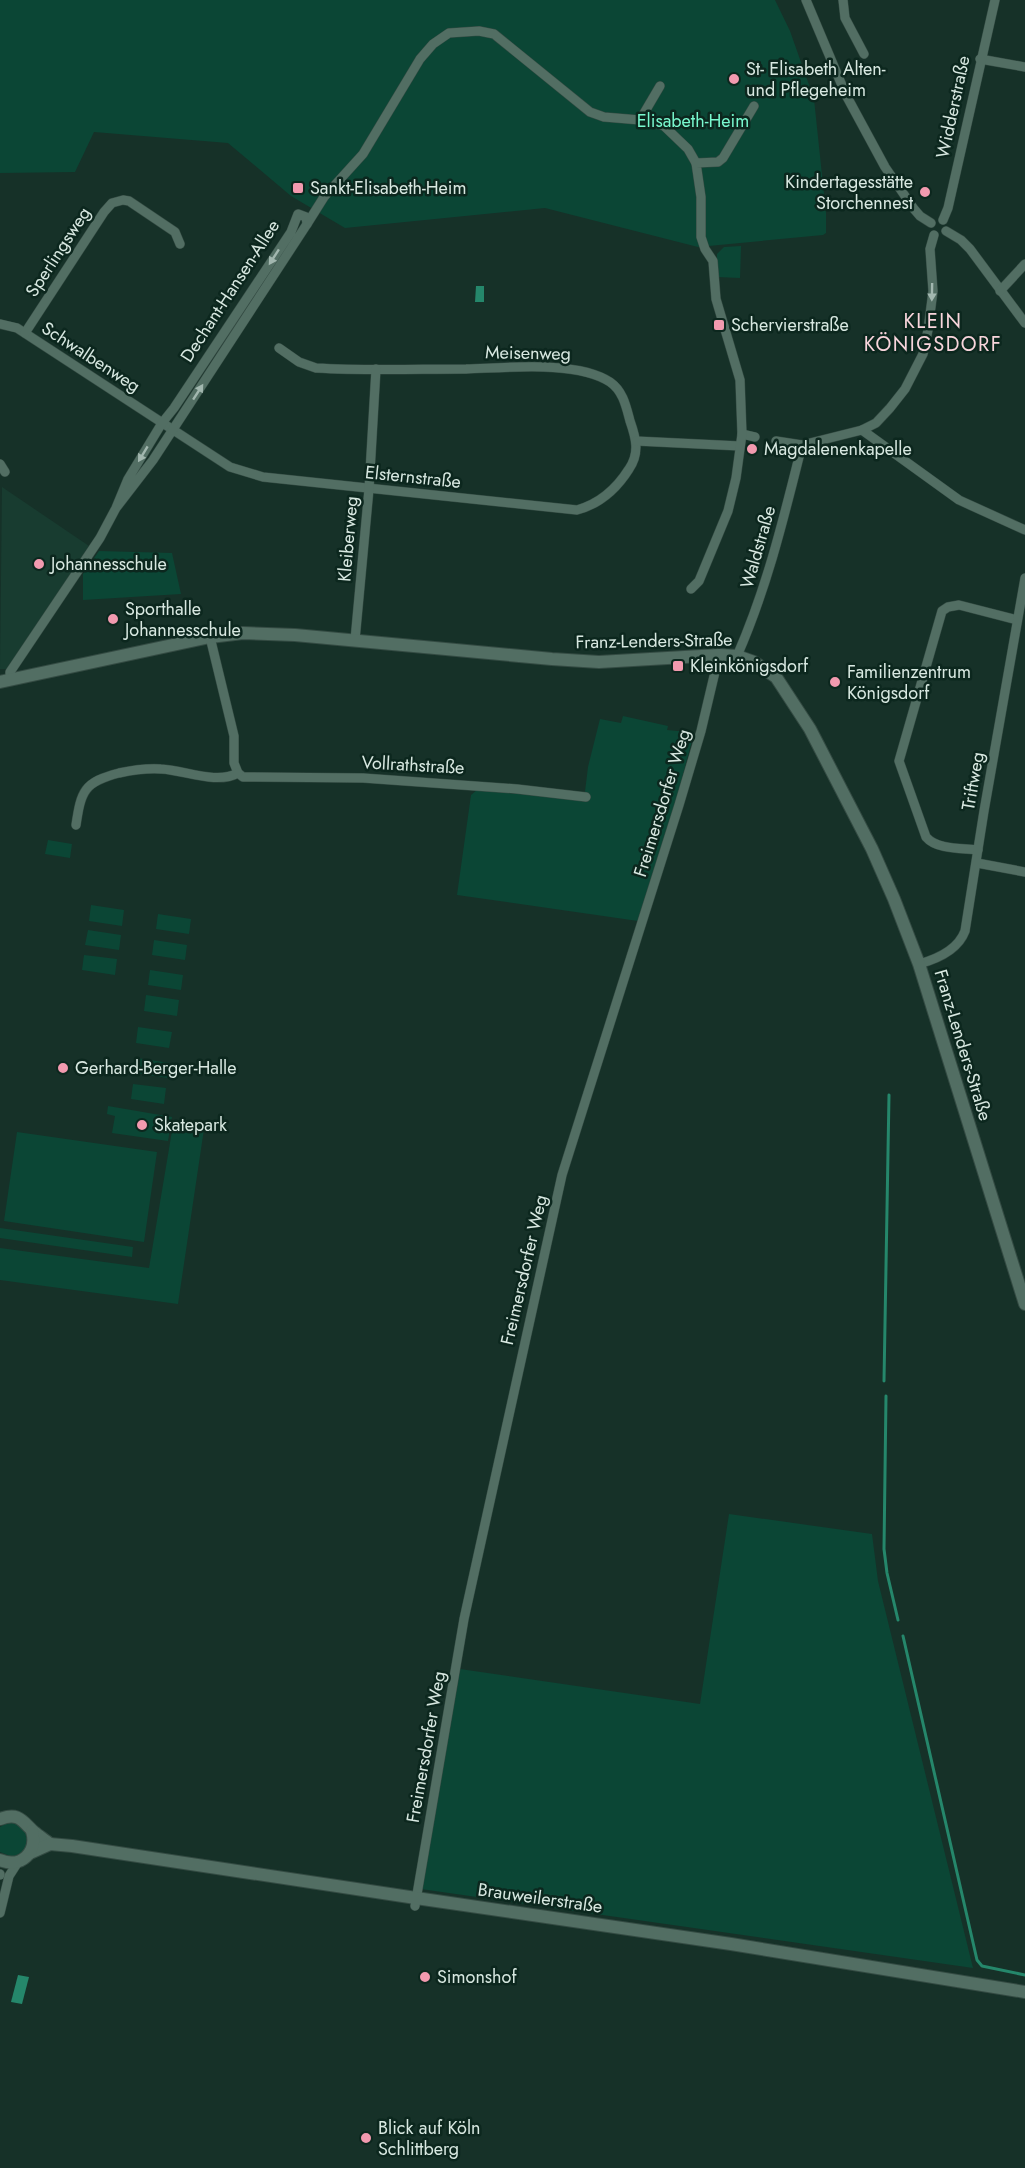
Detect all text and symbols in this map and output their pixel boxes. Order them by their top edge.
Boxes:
street label: Widderstraße [929,53,977,161]
place label: St- Elisabeth Alten- und Pflegeheim [746,56,886,103]
marker: St- Elisabeth Alten- und Pflegeheim [727,72,741,86]
park label: Elisabeth-Heim [637,108,749,134]
place label: Kindertagesstätte Storchennest [785,169,914,216]
place label: Sankt-Elisabeth-Heim [310,175,467,201]
marker: Sankt-Elisabeth-Heim [291,181,305,195]
marker: Kindertagesstätte Storchennest [918,185,932,199]
street label: Sperlingsweg [19,202,97,302]
street label: Dechant-Hansen-Allee [174,215,286,367]
one-way arrow [269,249,280,265]
one-way arrow [927,283,937,302]
district label: KLEIN KÖNIGSDORF [864,307,1002,359]
place label: Schervierstraße [731,312,849,338]
street label: Schwalbenweg [36,315,146,399]
marker: Schervierstraße [712,318,726,332]
street label: Meisenweg [485,339,571,367]
one-way arrow [192,384,204,400]
place label: Magdalenenkapelle [764,436,912,462]
marker: Magdalenenkapelle [745,442,759,456]
one-way arrow [137,446,148,462]
street label: Elsternstraße [364,459,462,495]
street label: Kleiberweg [331,495,365,583]
street label: Waldstraße [734,503,782,591]
place label: Johannesschule [49,551,167,577]
marker: Johannesschule [32,557,46,571]
place label: Sporthalle Johannesschule [123,596,241,643]
marker: Sporthalle Johannesschule [106,612,120,626]
street label: Franz-Lenders-Straße [575,627,733,655]
place label: Kleinkönigsdorf [690,653,809,679]
marker: Kleinkönigsdorf [671,659,685,673]
place label: Familienzentrum Königsdorf [847,659,971,706]
marker: Familienzentrum Königsdorf [828,675,842,689]
street label: Freimersdorfer Weg [627,726,697,880]
street label: Vollrathstraße [361,749,465,781]
street label: Triftweg [955,750,991,812]
street label: Franz-Lenders-Straße [928,966,998,1124]
place label: Gerhard-Berger-Halle [75,1055,237,1081]
marker: Gerhard-Berger-Halle [56,1061,70,1075]
place label: Skatepark [154,1112,227,1138]
marker: Skatepark [135,1118,149,1132]
street label: Freimersdorfer Weg [494,1192,554,1348]
street label: Freimersdorfer Weg [400,1669,452,1825]
street label: Brauweilerstraße [476,1876,604,1920]
place label: Simonshof [437,1964,517,1990]
marker: Simonshof [418,1970,432,1984]
place label: Blick auf Köln Schlittberg [378,2115,481,2162]
marker: Blick auf Köln Schlittberg [359,2131,373,2145]

